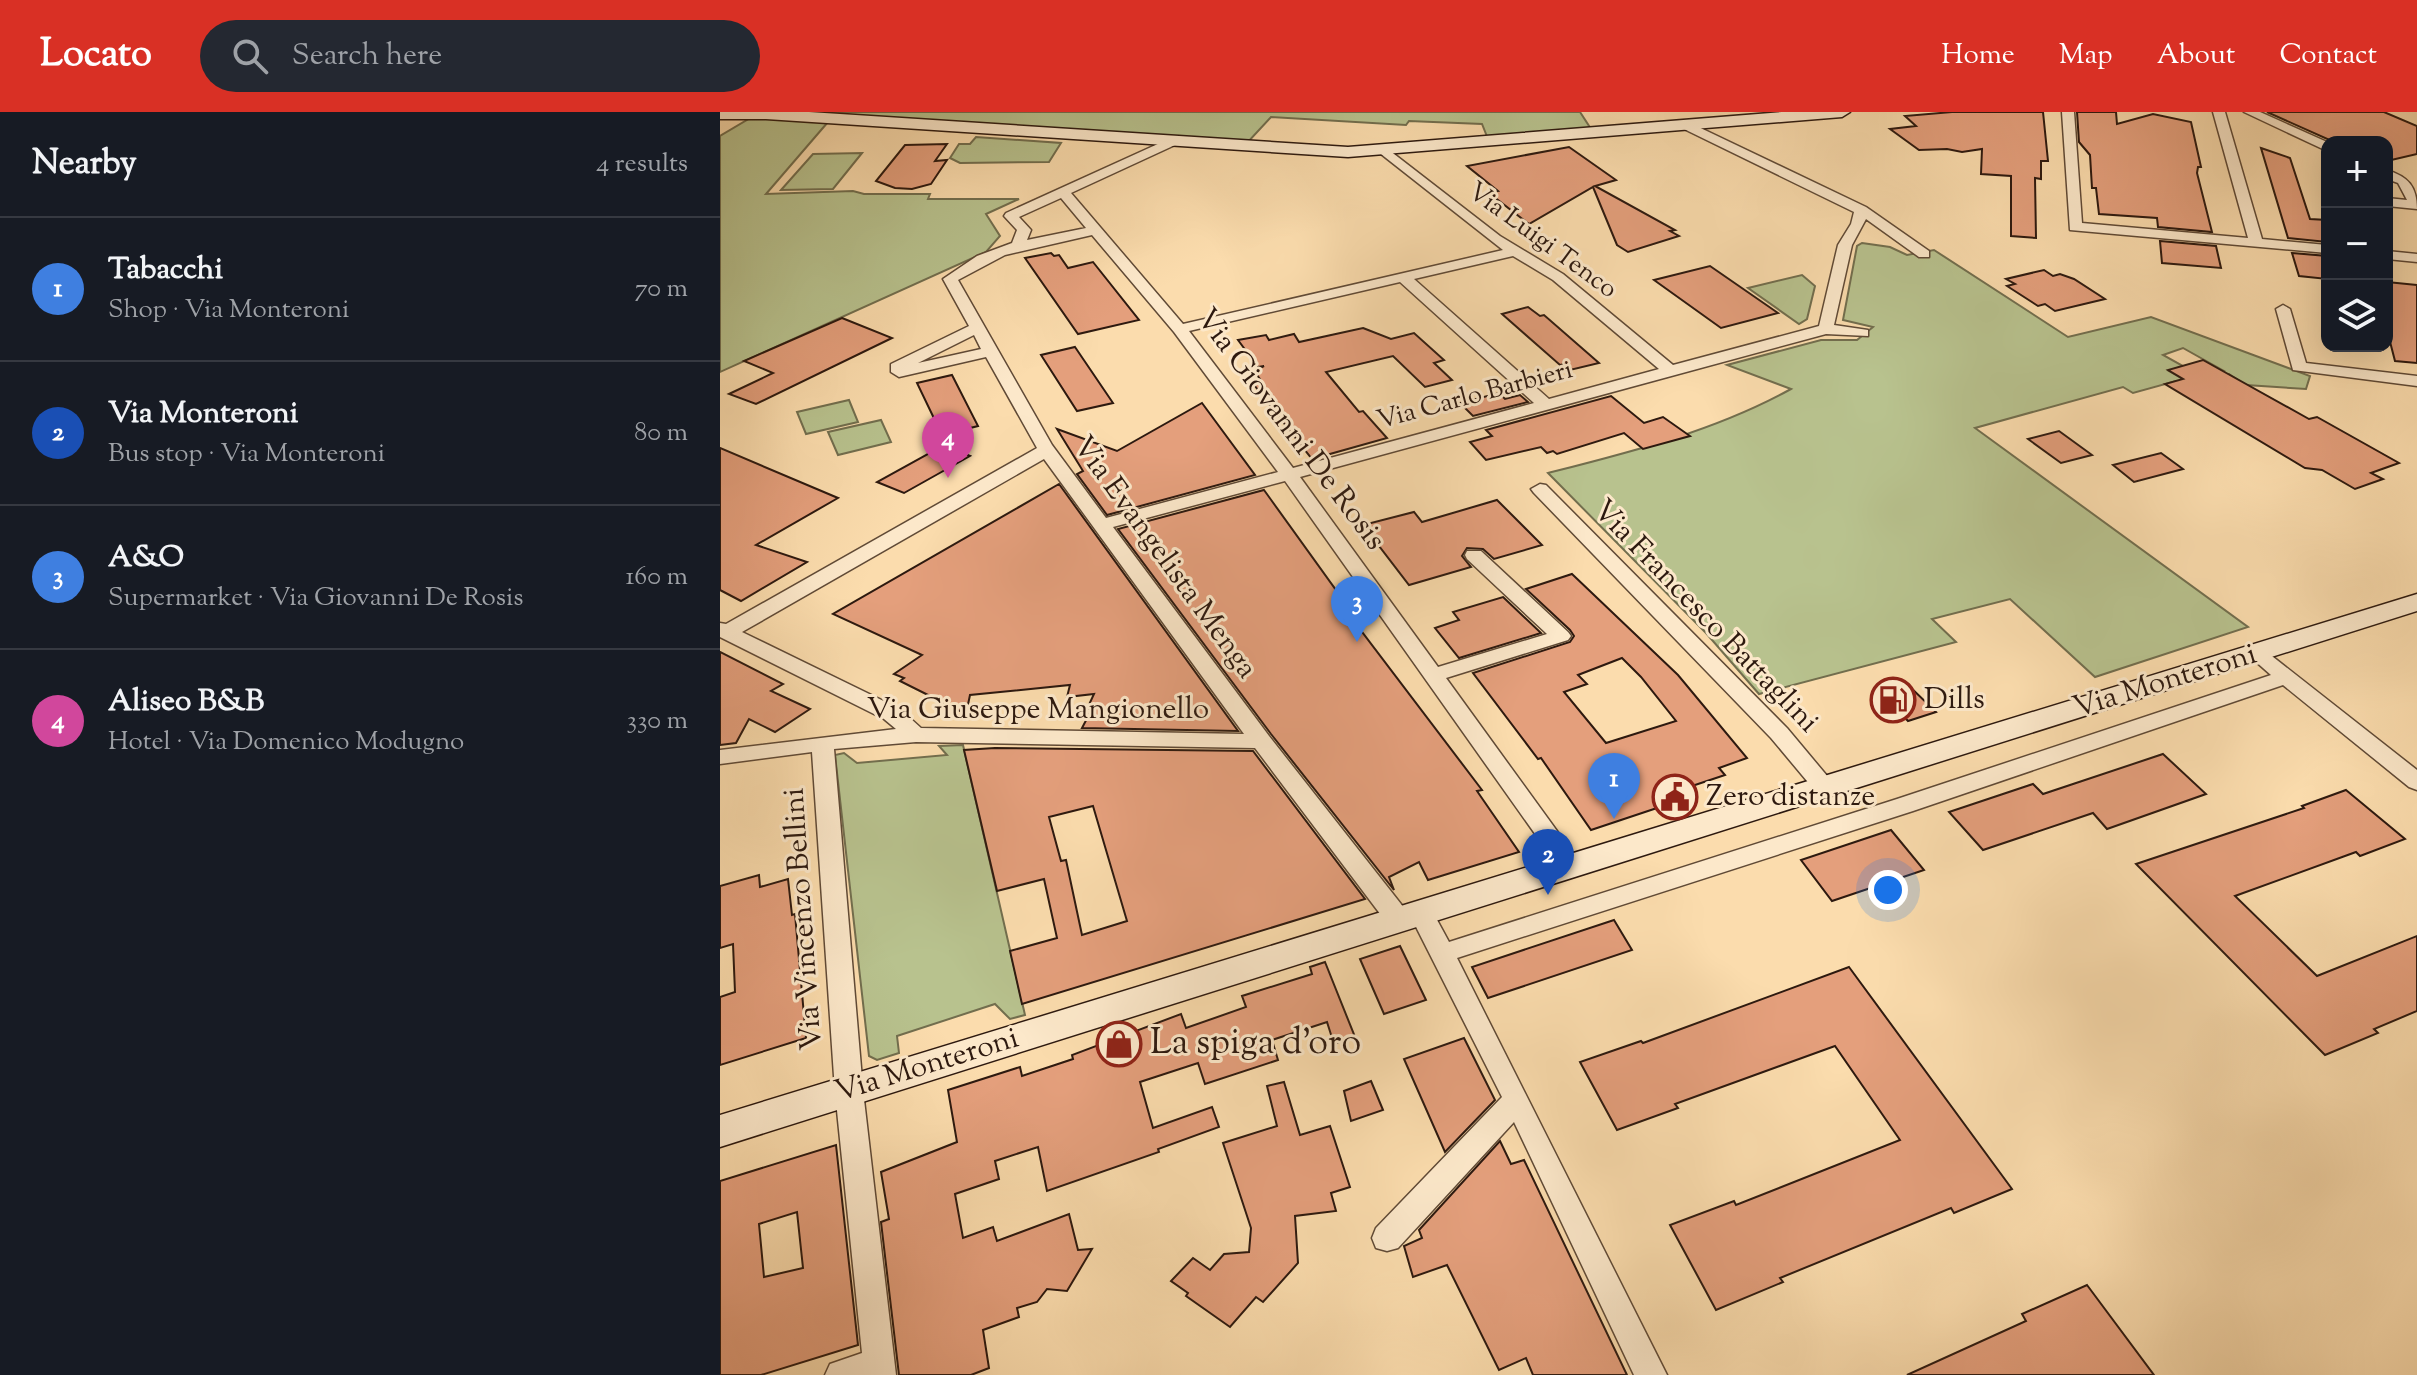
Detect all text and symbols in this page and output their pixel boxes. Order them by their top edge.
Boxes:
search box [200,20,760,92]
text: Locato [40,29,152,83]
icon: search [228,34,272,78]
text: Search here [292,35,442,78]
text: Home [1941,36,2015,76]
text: Map [2059,36,2113,76]
text: About [2157,36,2235,76]
text: Contact [2279,36,2377,76]
map controls [2321,136,2393,352]
button: + [2321,136,2393,208]
text: Nearby [32,140,137,189]
text: 4 results [596,146,688,183]
street label: Via Luigi Tenco [1460,174,1624,308]
button: − [2321,208,2393,280]
text: Tabacchi [108,249,223,292]
text: 1 [54,271,62,308]
text: 70 m [635,271,688,308]
button: layers [2321,280,2393,352]
text: Shop · Via Monteroni [108,292,349,329]
street label: Via Giovanni De Rosis [1185,300,1395,560]
street label: Via Carlo Barbieri [1373,352,1577,440]
text: Via Monteroni [108,393,298,436]
pin: 4 [922,412,974,478]
text: 2 [52,415,64,452]
text: 80 m [634,415,688,452]
street label: Via Evangelista Menga [1061,428,1267,688]
text: Bus stop · Via Monteroni [108,436,385,473]
street label: Via Francesco Battaglini [1582,491,1828,743]
text: A&O [108,537,184,580]
text: 3 [53,559,63,596]
text: 160 m [625,559,688,596]
pin: 3 [1331,576,1383,642]
text: Supermarket · Via Giovanni De Rosis [108,580,523,617]
street label: Via Monteroni [2068,634,2262,730]
fuel station icon: Dills [1869,676,1917,724]
place label: Dills [1924,679,1985,722]
text: Aliseo B&B [108,681,264,724]
street label: Via Giuseppe Mangionello [867,689,1209,732]
text: 4 [51,703,65,740]
text: 330 m [626,703,688,740]
text: Hotel · Via Domenico Modugno [108,724,464,761]
pin: 1 [1588,753,1640,819]
public building icon: Zero distanze [1651,773,1699,821]
place label: Zero distanze [1706,776,1875,819]
street label: Via Vincenzo Bellini [773,786,835,1052]
pin: 2 [1522,829,1574,895]
your location [1868,870,1908,910]
street label: Via Monteroni [830,1018,1024,1114]
place label: La spiga d'oro [1150,1018,1361,1070]
shop icon: La spiga d'oro [1095,1020,1143,1068]

